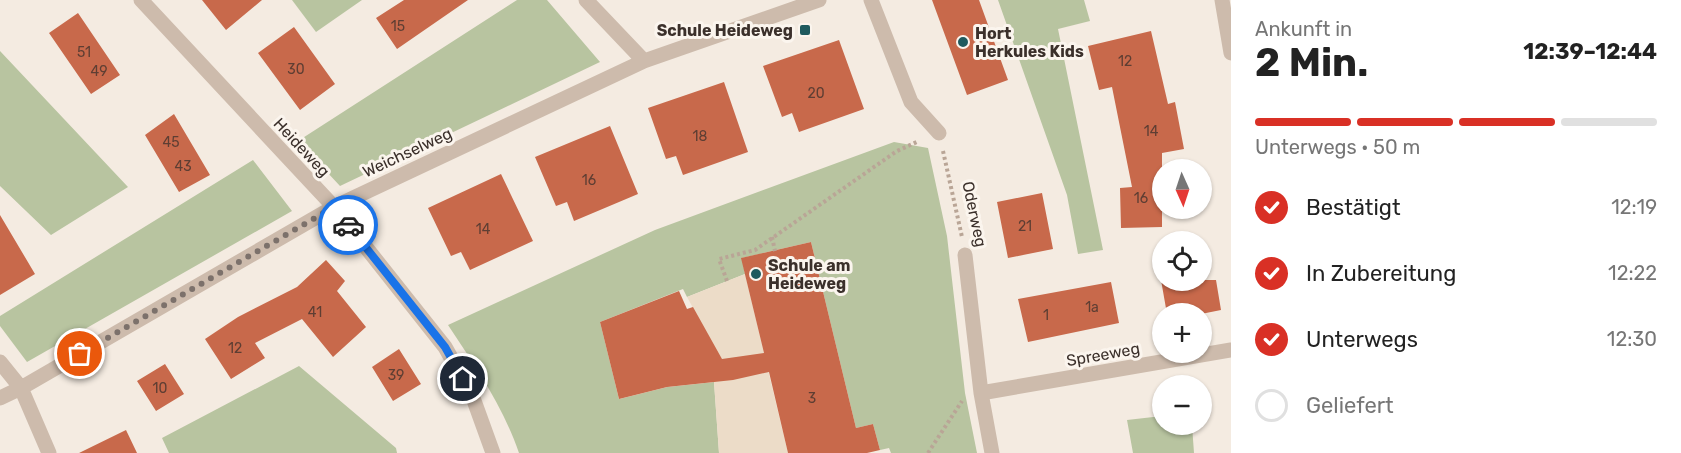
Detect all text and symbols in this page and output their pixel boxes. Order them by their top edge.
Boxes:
text: Ankunft in [1255,17,1352,41]
house number: 15 [391,18,405,35]
place label: Schule Heideweg [657,21,793,40]
marker: Schule Heideweg [798,23,812,37]
place label: Hort Herkules Kids [975,24,1084,61]
marker: Hort Herkules Kids [956,35,970,49]
text: 12:39–12:44 [1523,38,1657,65]
text: 2 Min. [1255,40,1368,86]
house number: 51 [77,44,91,61]
house number: 12 [1118,53,1132,70]
house number: 30 [287,61,305,78]
house number: 49 [91,63,107,80]
house number: 20 [807,85,825,102]
street label: Heideweg [270,114,334,181]
house number: 14 [1144,123,1159,140]
street label: Weichselweg [360,124,455,181]
house number: 18 [693,128,708,145]
house number: 45 [162,134,180,151]
text: Unterwegs · 50 m [1255,135,1420,159]
house number: 43 [174,158,192,175]
north arrow [1152,159,1212,219]
map controls [1152,159,1212,435]
house number: 16 [582,172,596,189]
street label: Oderweg [958,180,991,249]
house number: 16 [1134,190,1148,207]
icon: check [1255,191,1288,224]
text: Bestätigt [1306,194,1401,221]
courier [318,195,378,255]
text: 12:19 [1611,195,1657,219]
icon: car [332,209,365,242]
house number: 21 [1018,218,1032,235]
house number: 14 [476,221,491,238]
button: locate [1152,231,1212,291]
place label: Schule am Heideweg [768,256,850,293]
icon: check [1255,257,1288,290]
text: In Zubereitung [1306,260,1456,287]
text: 12:22 [1608,261,1657,285]
marker: Schule am Heideweg [749,267,763,281]
house number: 1a [1085,299,1099,316]
button: + [1152,303,1212,363]
house number: 41 [308,304,322,321]
house number: 1 [1043,307,1049,324]
icon: check [1255,323,1288,356]
text: Unterwegs [1306,326,1418,353]
text: 12:30 [1607,327,1657,351]
pin [54,328,105,379]
icon: bag [63,337,96,370]
street label: Spreeweg [1065,339,1141,370]
house number: 12 [228,340,242,357]
pin [437,353,488,404]
icon: home [446,362,479,395]
house number: 39 [388,367,404,384]
button: − [1152,375,1212,435]
house number: 10 [153,380,168,397]
house number: 3 [808,390,816,407]
text: Geliefert [1306,392,1394,419]

